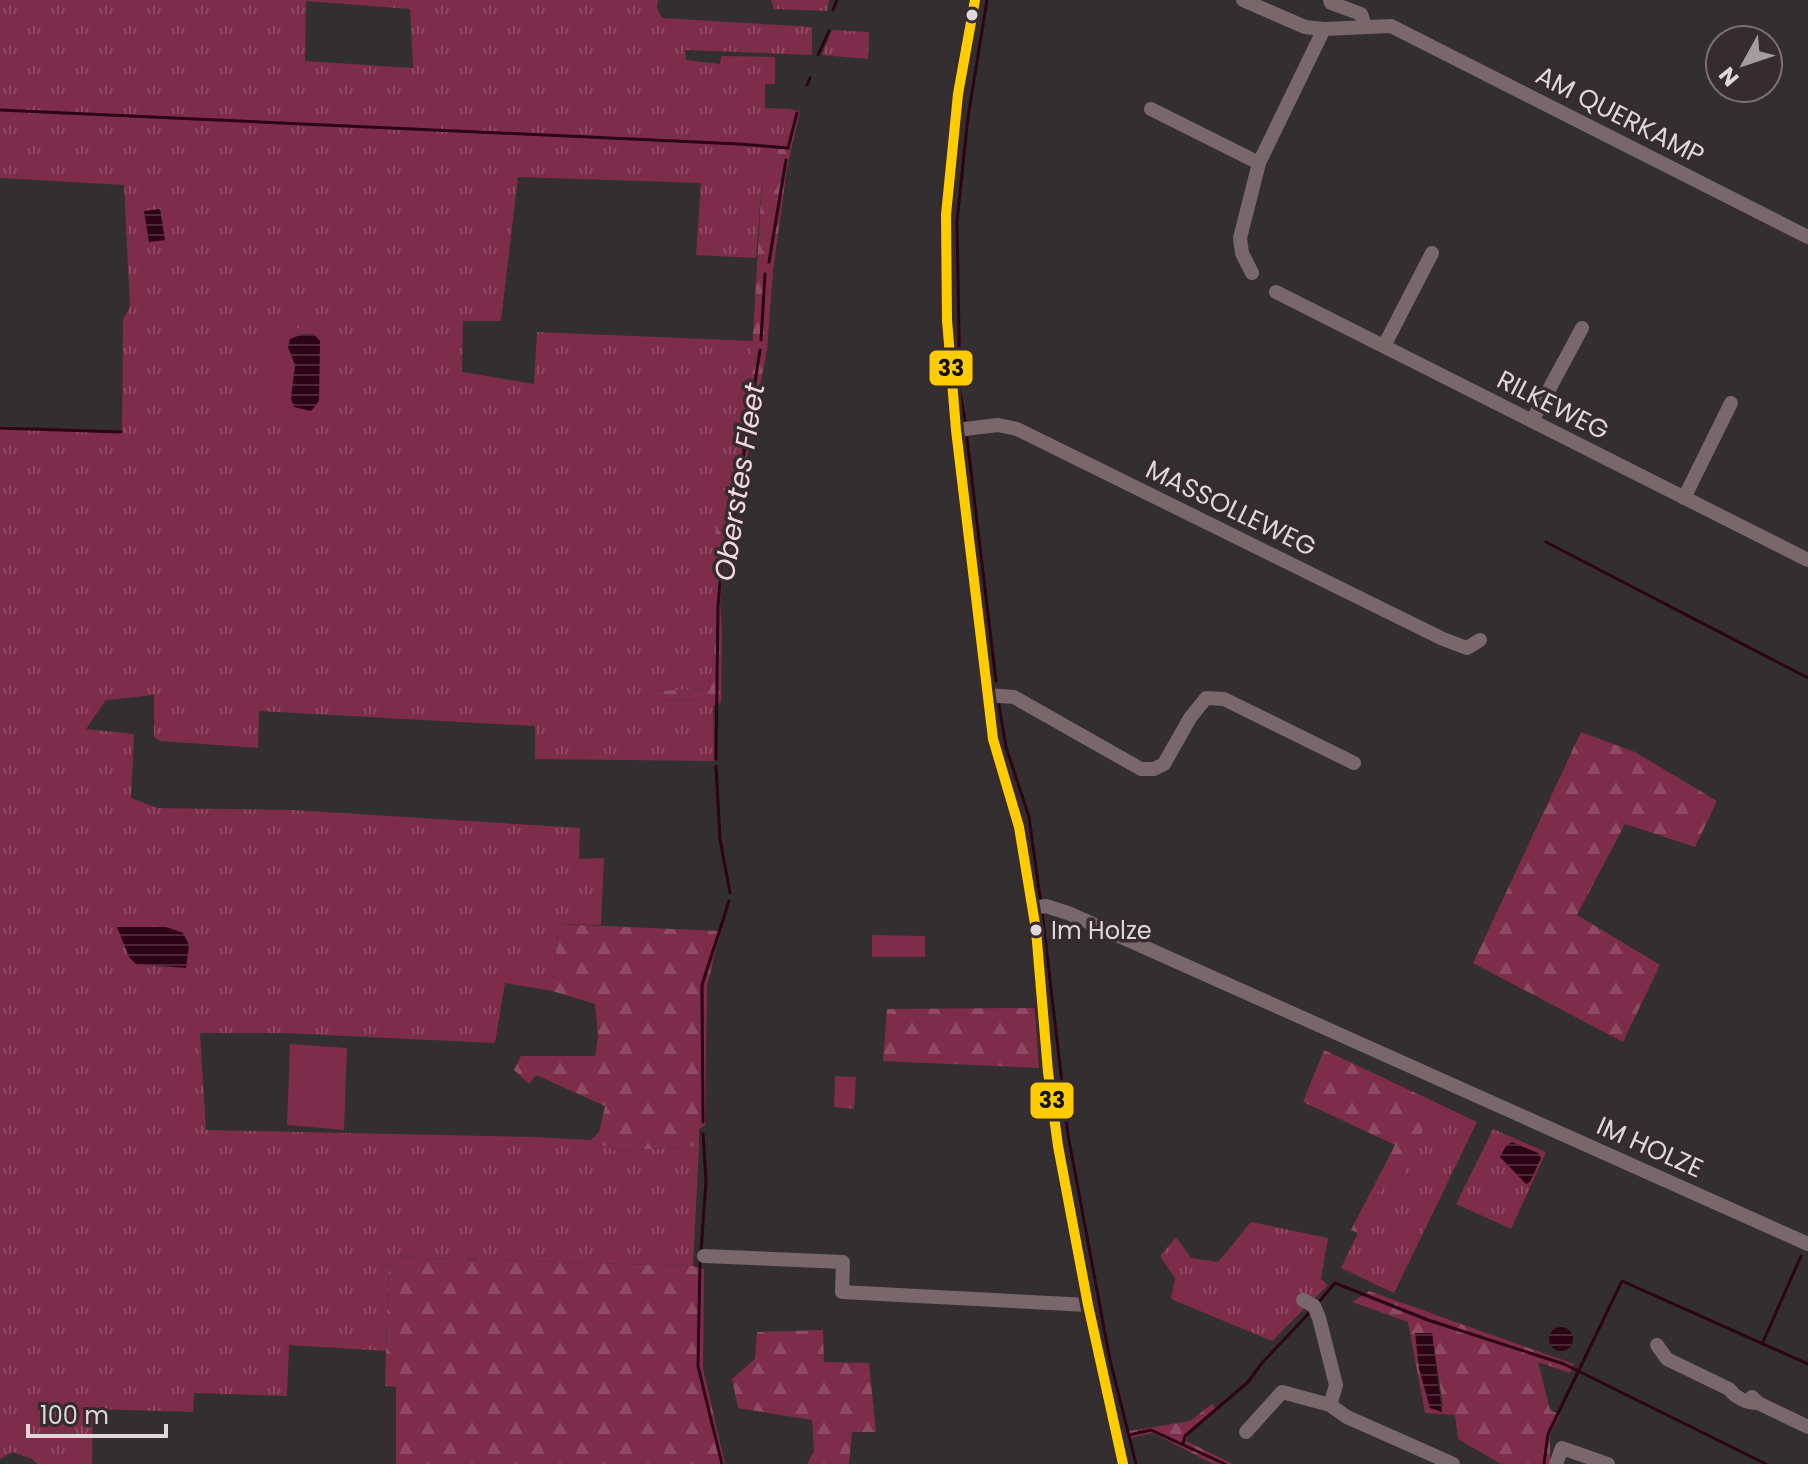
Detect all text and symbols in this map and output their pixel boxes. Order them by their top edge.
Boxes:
unlabelled marker [964,7,980,23]
north arrow [1704,24,1784,104]
street label: AM QUERKAMP [1530,57,1710,173]
text: N [1712,60,1746,93]
line badge: 33 [928,349,974,387]
text: 33 [938,353,964,384]
street label: RILKEWEG [1491,361,1615,449]
water label: Oberstes Fleet [705,380,775,584]
street label: MASSOLLEWEG [1140,451,1322,565]
place label: Im Holze [1051,914,1152,947]
marker: Im Holze [1028,922,1044,938]
line badge: 33 [1029,1081,1075,1120]
text: 33 [1039,1085,1065,1116]
street label: IM HOLZE [1591,1108,1709,1186]
scale bar [28,1388,166,1438]
text: 100 m [40,1399,109,1432]

